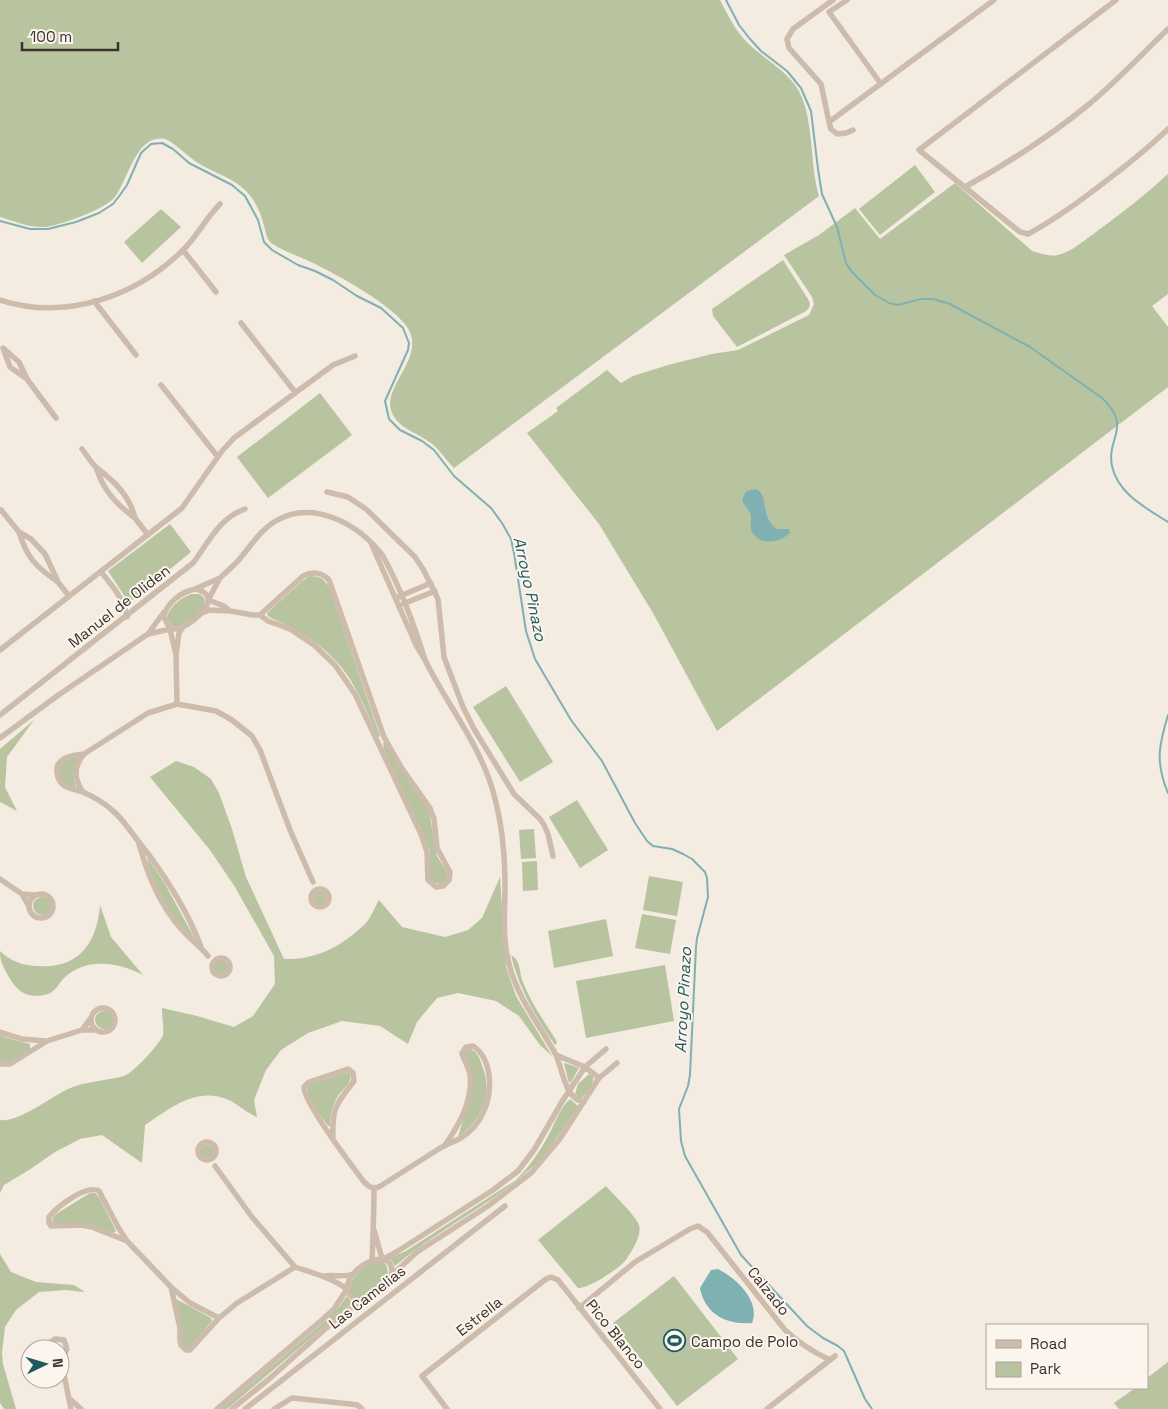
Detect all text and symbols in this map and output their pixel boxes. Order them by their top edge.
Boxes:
scale bar [22,20,119,52]
text: 100 m [30,27,72,46]
water label: Arroyo Pinazo [509,535,552,644]
street label: Manuel de Oliden [64,560,174,652]
water label: Arroyo Pinazo [670,945,696,1053]
street label: Las Camelias [325,1261,409,1333]
street label: Calzado [744,1263,794,1319]
street label: Estrella [452,1292,506,1340]
street label: Pico Blanco [582,1295,650,1373]
legend [986,1324,1148,1389]
sports icon: Campo de Polo [663,1329,687,1353]
place label: Campo de Polo [691,1332,798,1351]
text: Road [1030,1334,1067,1353]
north arrow [20,1339,70,1389]
text: N [49,1357,67,1368]
text: Park [1030,1359,1061,1378]

